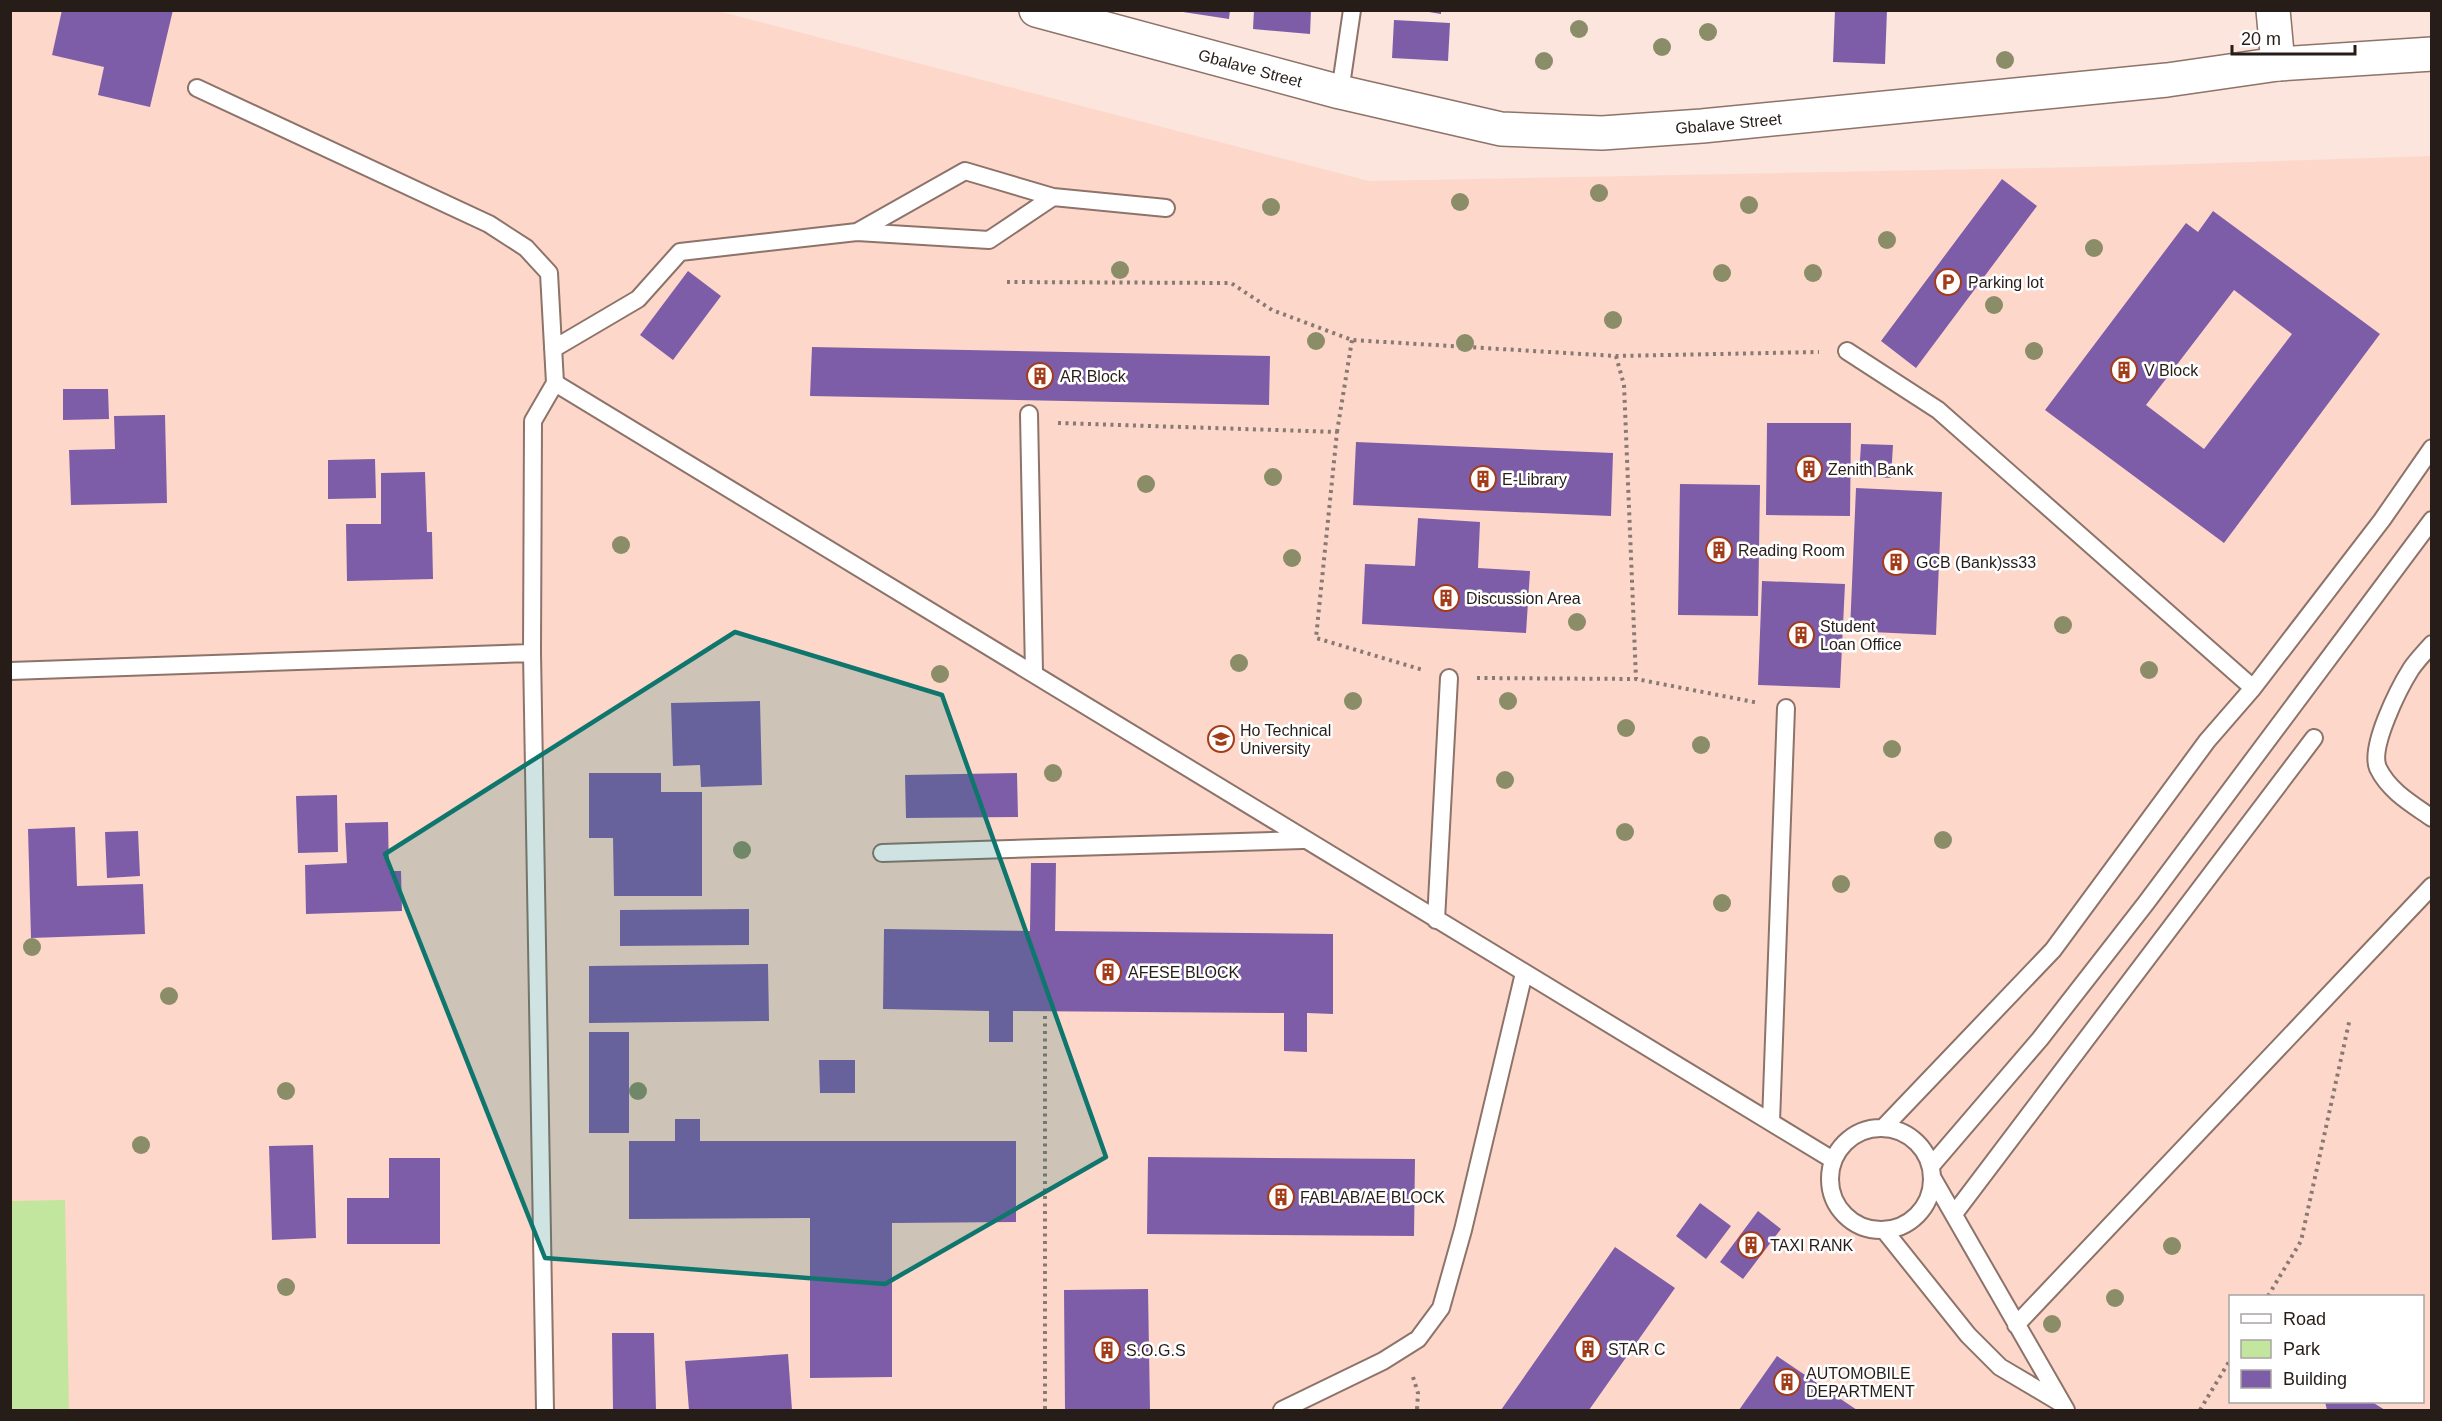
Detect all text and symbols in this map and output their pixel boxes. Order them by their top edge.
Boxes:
scale bar [2232,18,2355,56]
text: 20 m [2241,29,2281,49]
street label: Gbalave Street [1196,46,1305,91]
street label: Gbalave Street [1675,110,1783,137]
parking icon: Parking lot [1933,267,1963,297]
place label: Parking lot [1968,274,2044,291]
building icon: V Block [2109,355,2139,385]
building icon: AR Block [1025,361,1055,391]
place label: V Block [2144,362,2199,379]
place label: AR Block [1060,368,1127,385]
building icon: Zenith Bank [1794,454,1824,484]
place label: Zenith Bank [1828,461,1914,478]
building icon: E-Library [1468,464,1498,494]
place label: E-Library [1502,471,1567,488]
building icon: Reading Room [1704,535,1734,565]
place label: Reading Room [1738,542,1845,559]
building icon: GCB (Bank)ss33 [1881,547,1911,577]
place label: GCB (Bank)ss33 [1916,554,2036,571]
building icon: Discussion Area [1431,583,1461,613]
place label: Discussion Area [1466,590,1581,607]
place label: Student Loan Office [1820,618,1902,653]
building icon: Student Loan Office [1786,620,1816,650]
place label: Ho Technical University [1240,722,1331,757]
school or university icon: Ho Technical University [1206,724,1236,754]
building icon: AFESE BLOCK [1093,957,1123,987]
place label: AFESE BLOCK [1128,964,1239,981]
building icon: FABLAB/AE BLOCK [1266,1182,1296,1212]
place label: FABLAB/AE BLOCK [1300,1189,1445,1206]
building icon: TAXI RANK [1736,1230,1766,1260]
place label: TAXI RANK [1770,1237,1854,1254]
legend [2229,1295,2424,1403]
text: Road [2283,1309,2326,1329]
building icon: STAR C [1573,1334,1603,1364]
building icon: S.O.G.S [1092,1335,1122,1365]
text: Park [2283,1339,2321,1359]
place label: STAR C [1608,1341,1665,1358]
place label: S.O.G.S [1126,1342,1186,1359]
place label: AUTOMOBILE DEPARTMENT [1806,1365,1915,1400]
building icon: AUTOMOBILE DEPARTMENT [1772,1367,1802,1397]
text: Building [2283,1369,2347,1389]

